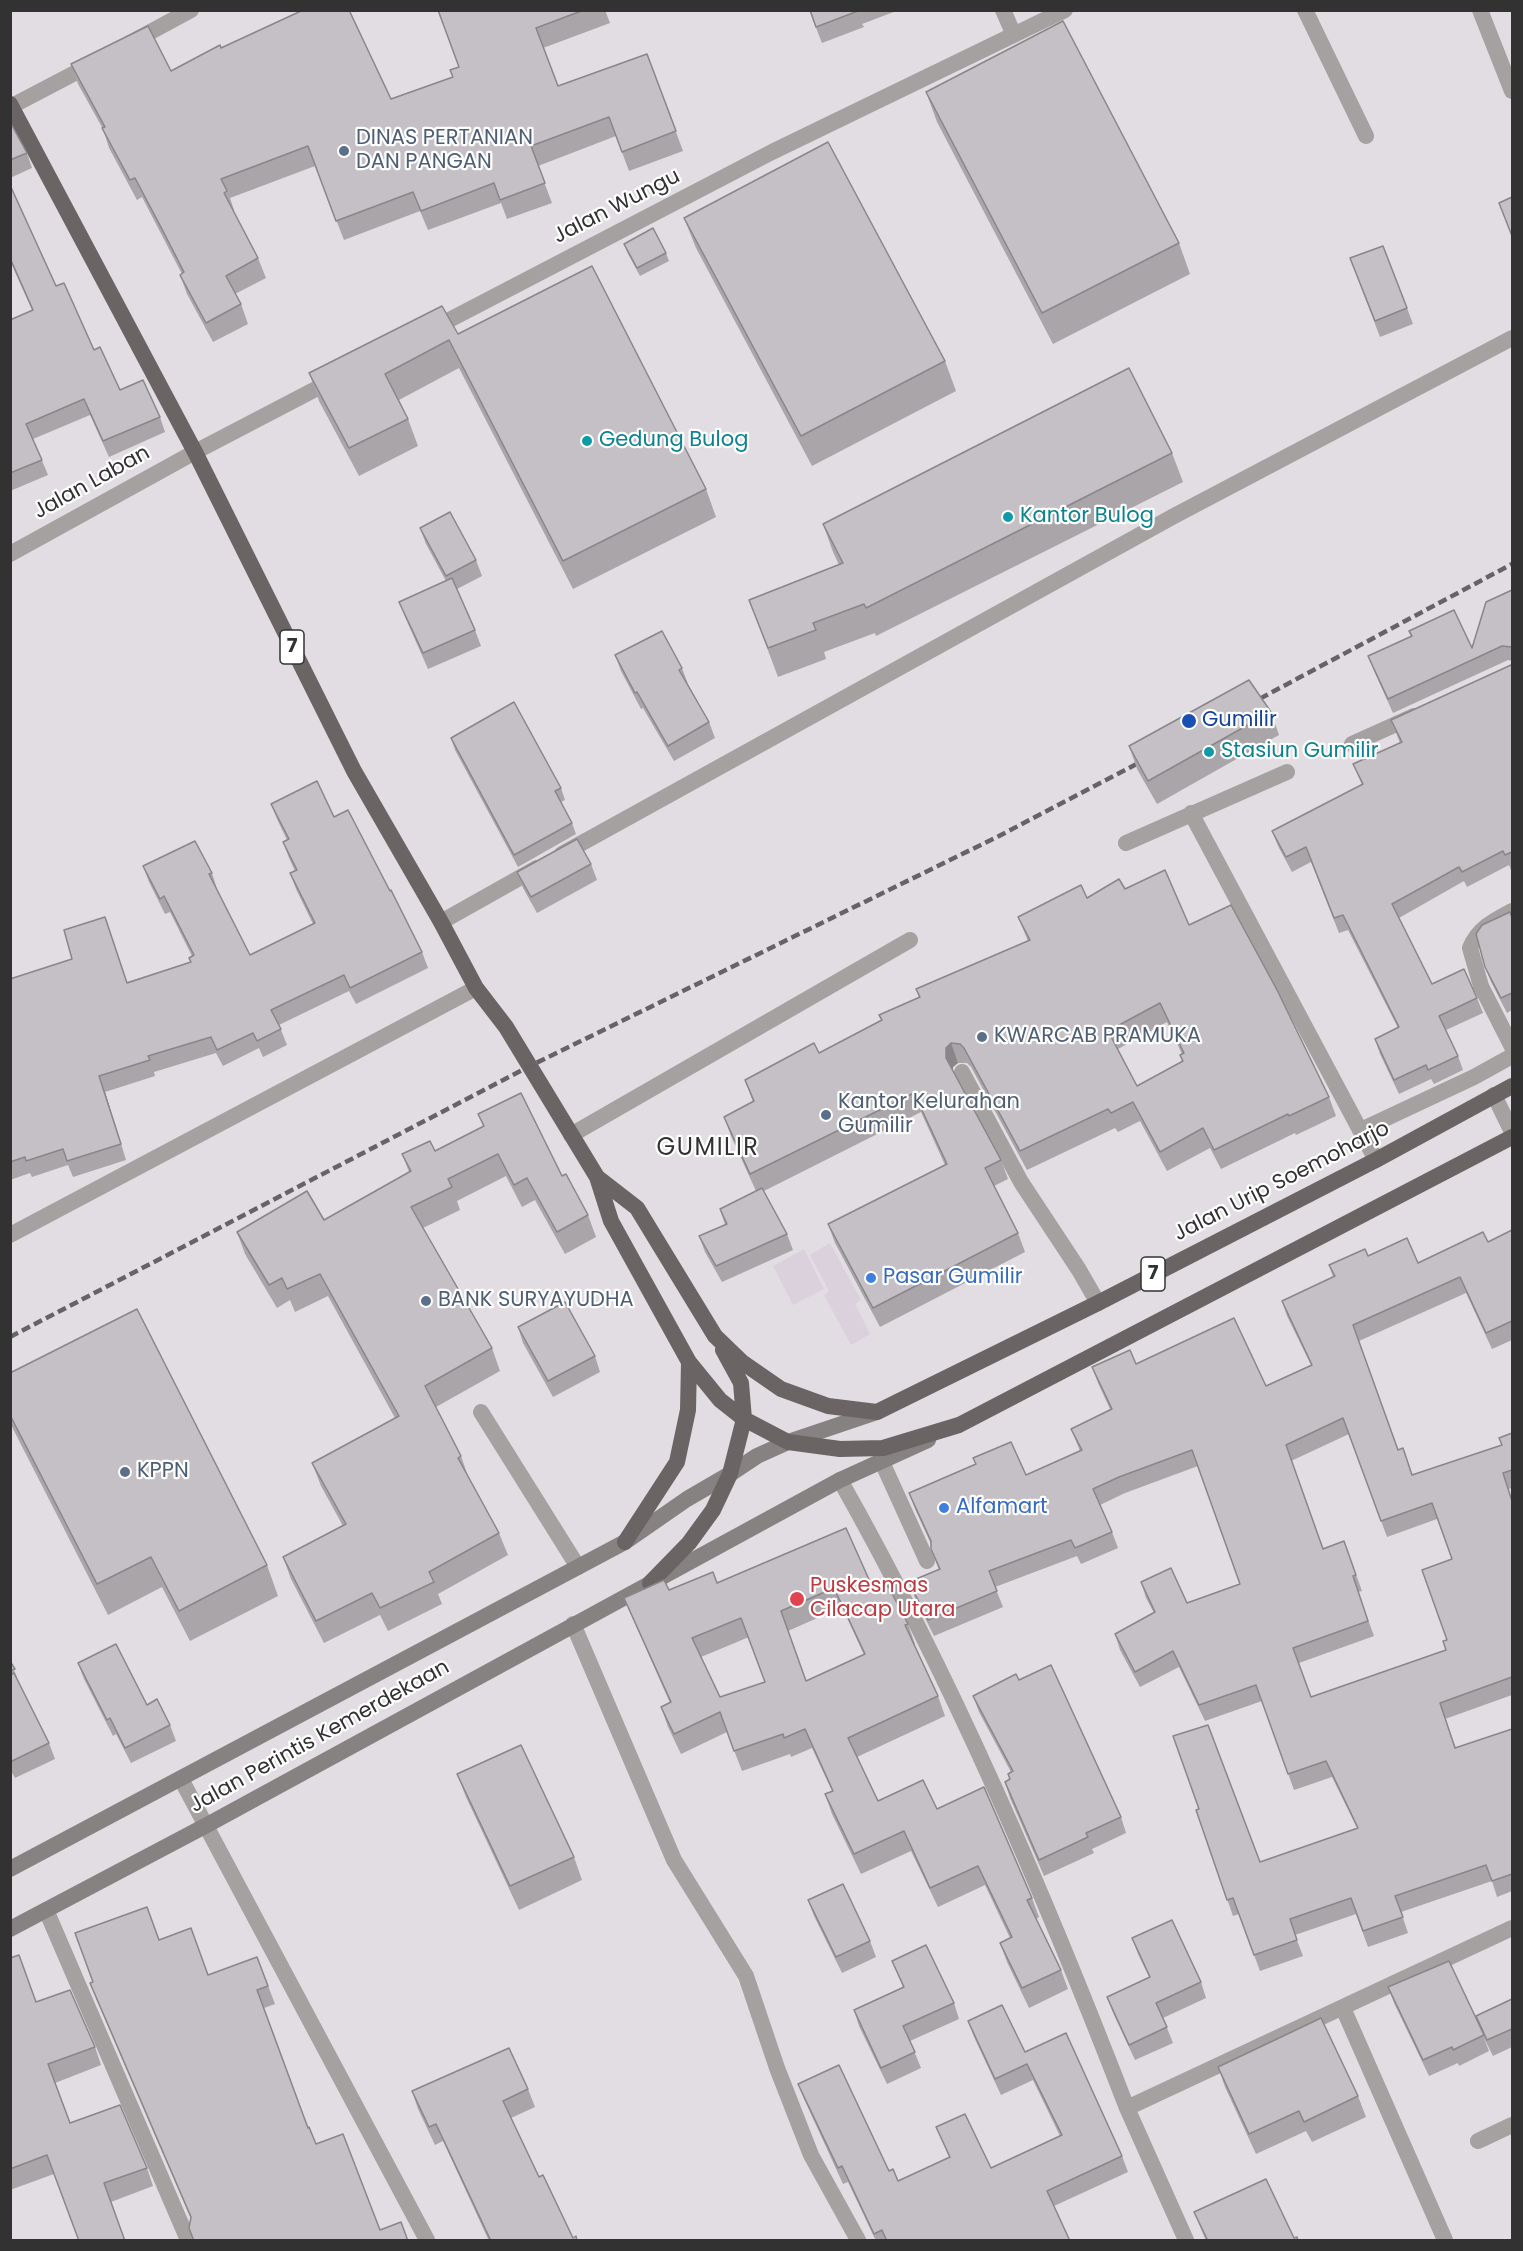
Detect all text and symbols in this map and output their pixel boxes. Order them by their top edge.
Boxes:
place label: DINAS PERTANIAN DAN PANGAN [356,126,533,176]
marker: DINAS PERTANIAN DAN PANGAN [337,144,351,158]
street label: Jalan Wungu [549,164,685,250]
place label: Gedung Bulog [599,428,748,454]
marker: Gedung Bulog [580,434,594,448]
street label: Jalan Laban [30,441,154,525]
place label: Kantor Bulog [1020,504,1154,530]
marker: Kantor Bulog [1001,510,1015,524]
road number: 7 [280,630,304,664]
place label: Gumilir [1202,708,1277,734]
marker: Gumilir [1180,712,1198,730]
place label: Stasiun Gumilir [1221,739,1379,765]
marker: Stasiun Gumilir [1202,745,1216,759]
place label: KWARCAB PRAMUKA [994,1024,1201,1050]
marker: KWARCAB PRAMUKA [975,1030,989,1044]
place label: Kantor Kelurahan Gumilir [838,1090,1020,1140]
marker: Kantor Kelurahan Gumilir [819,1108,833,1122]
street label: Jalan Urip Soemoharjo [1170,1117,1394,1247]
district label: GUMILIR [657,1135,759,1163]
road number: 7 [1141,1257,1165,1291]
place label: Pasar Gumilir [883,1265,1023,1291]
marker: Pasar Gumilir [864,1271,878,1285]
place label: BANK SURYAYUDHA [438,1288,634,1314]
marker: BANK SURYAYUDHA [419,1294,433,1308]
place label: KPPN [137,1459,189,1485]
marker: KPPN [118,1465,132,1479]
place label: Alfamart [956,1495,1048,1521]
marker: Alfamart [937,1501,951,1515]
place label: Puskesmas Cilacap Utara [810,1574,956,1624]
marker: Puskesmas Cilacap Utara [788,1590,806,1608]
street label: Jalan Perintis Kemerdekaan [186,1655,454,1819]

